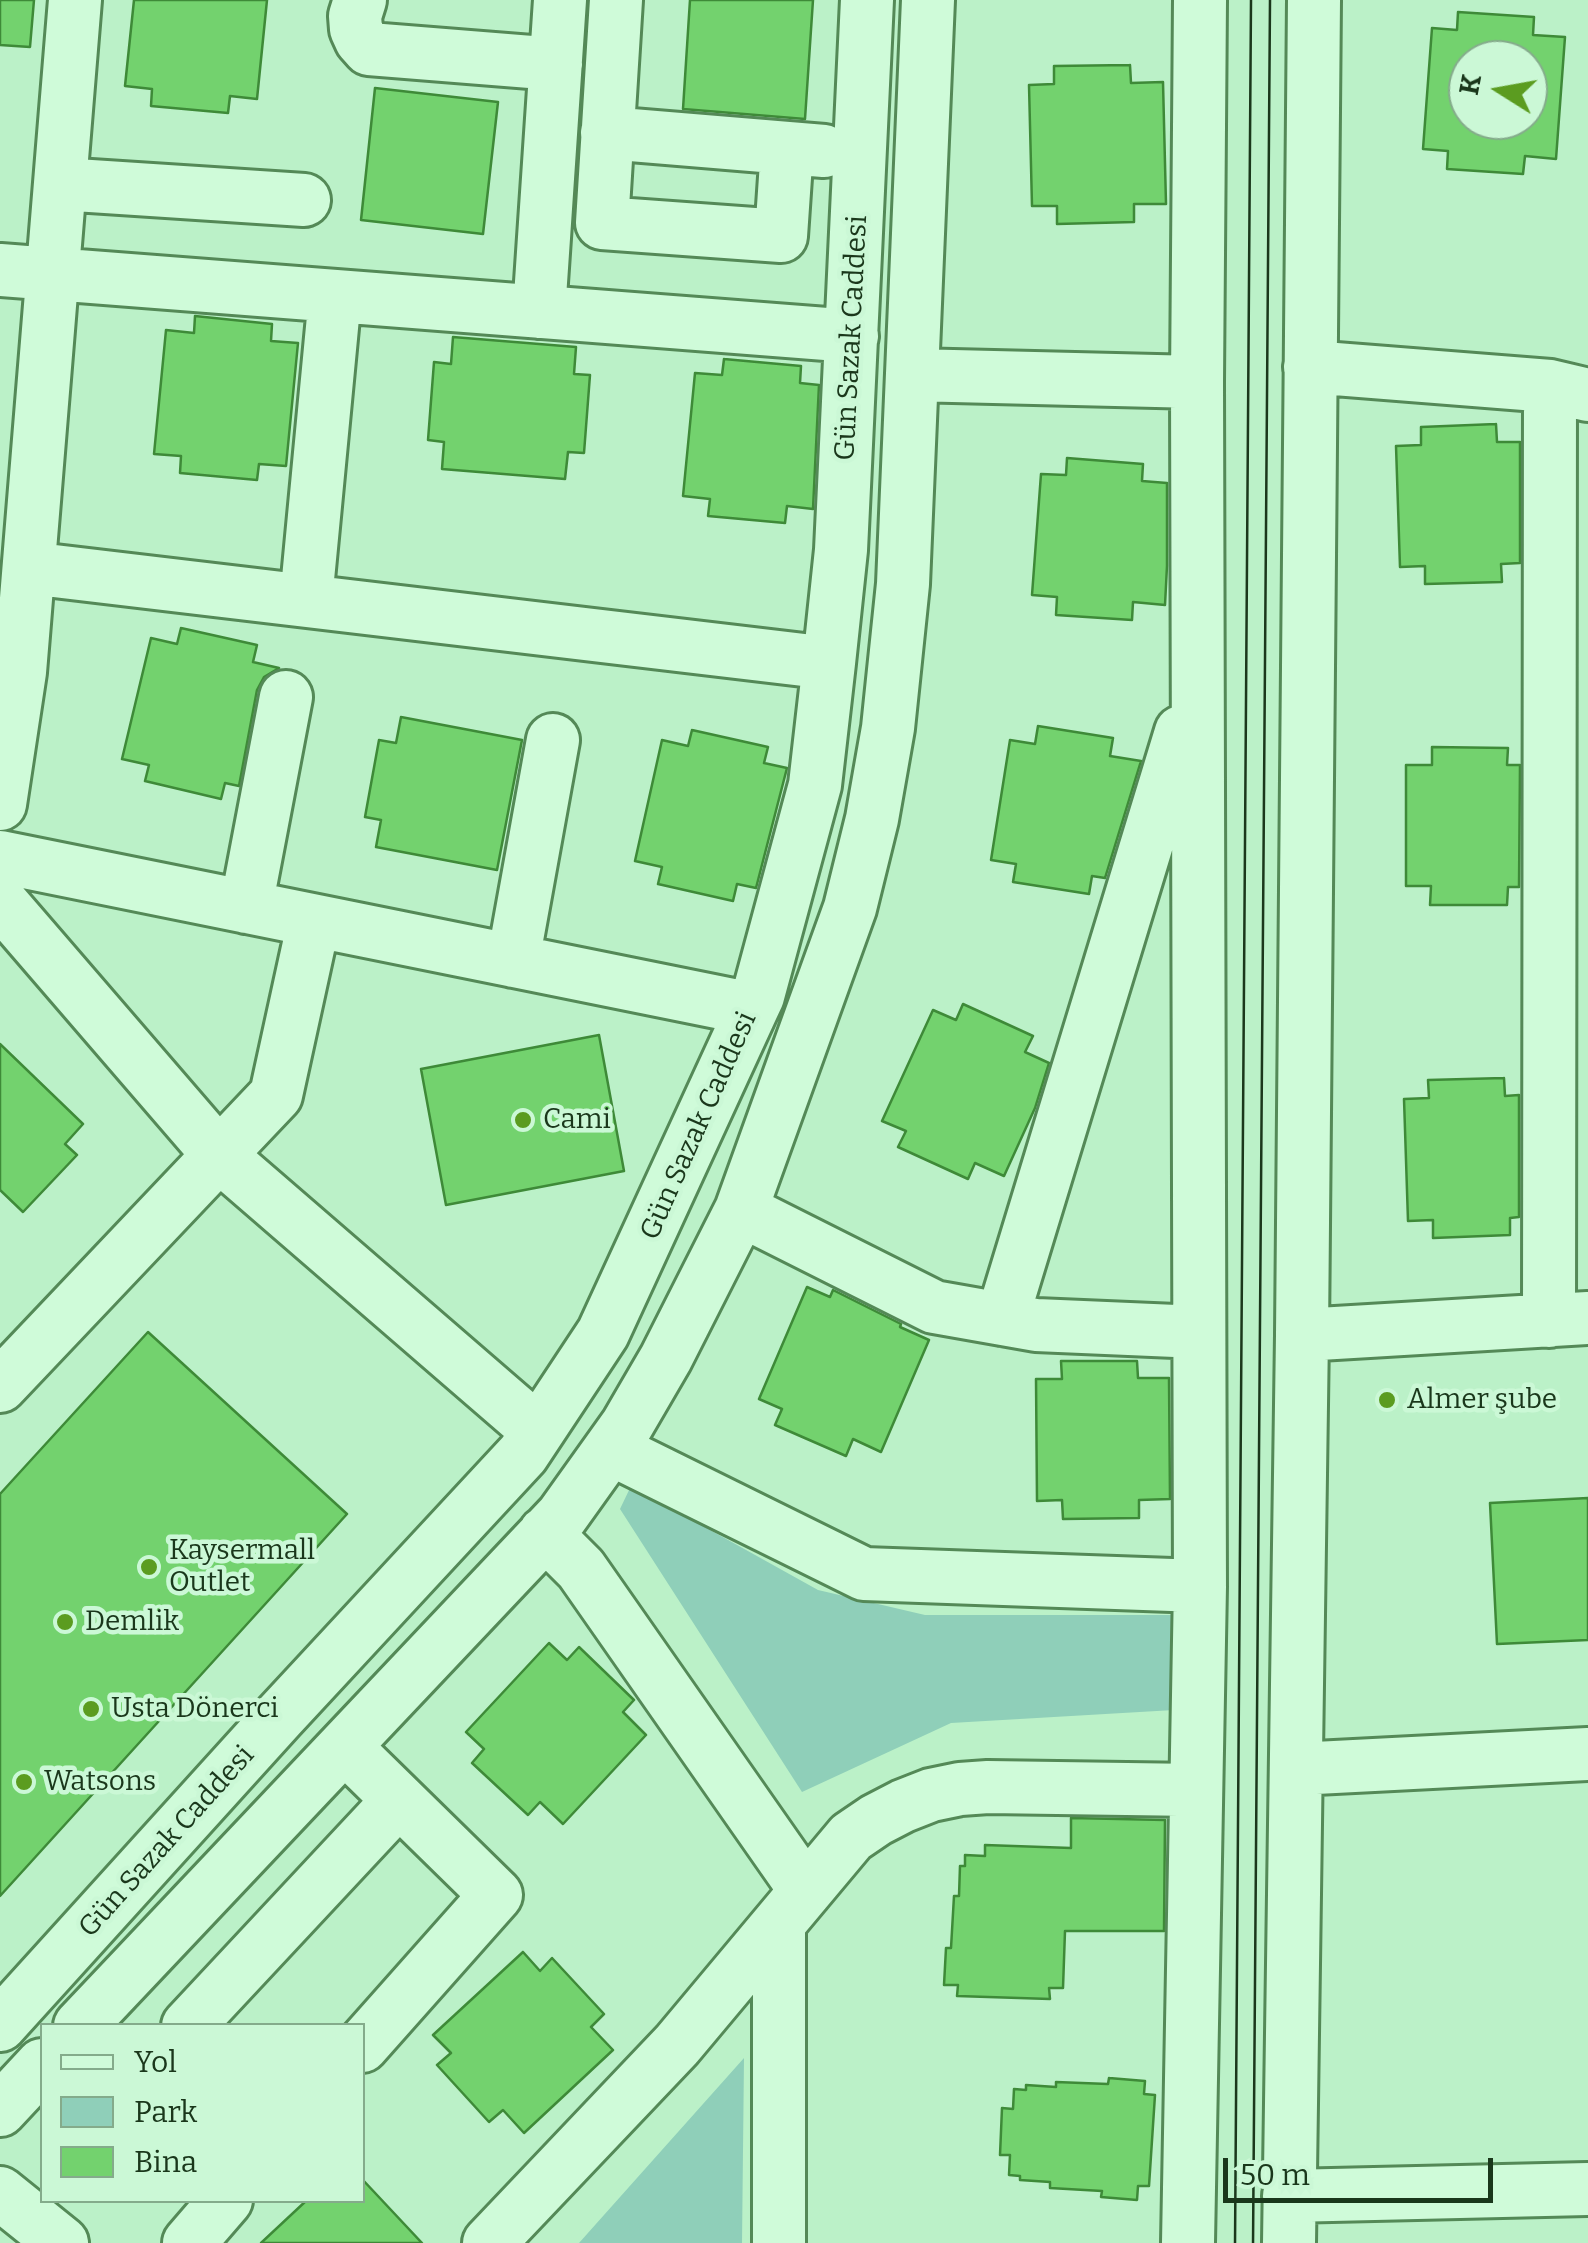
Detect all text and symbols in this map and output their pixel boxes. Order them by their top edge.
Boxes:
north arrow [1448,40,1548,140]
text: K [1452,72,1488,98]
street label: Gün Sazak Caddesi [829,214,875,462]
street label: Gün Sazak Caddesi [634,1007,764,1245]
place label: Cami [543,1103,611,1137]
marker: Cami [512,1109,534,1131]
place label: Almer şube [1407,1383,1557,1417]
marker: Almer şube [1376,1389,1398,1411]
place label: Kaysermall Outlet [169,1534,315,1600]
marker: Kaysermall Outlet [138,1556,160,1578]
place label: Demlik [85,1605,179,1639]
marker: Demlik [54,1611,76,1633]
place label: Usta Dönerci [111,1692,279,1726]
marker: Usta Dönerci [80,1698,102,1720]
street label: Gün Sazak Caddesi [72,1739,262,1945]
place label: Watsons [44,1765,156,1799]
marker: Watsons [13,1771,35,1793]
legend [40,2023,365,2203]
text: Yol [134,2044,177,2080]
text: Park [134,2094,197,2130]
scale bar [1228,2138,1498,2200]
text: Bina [134,2144,197,2180]
text: 50 m [1240,2157,1310,2193]

